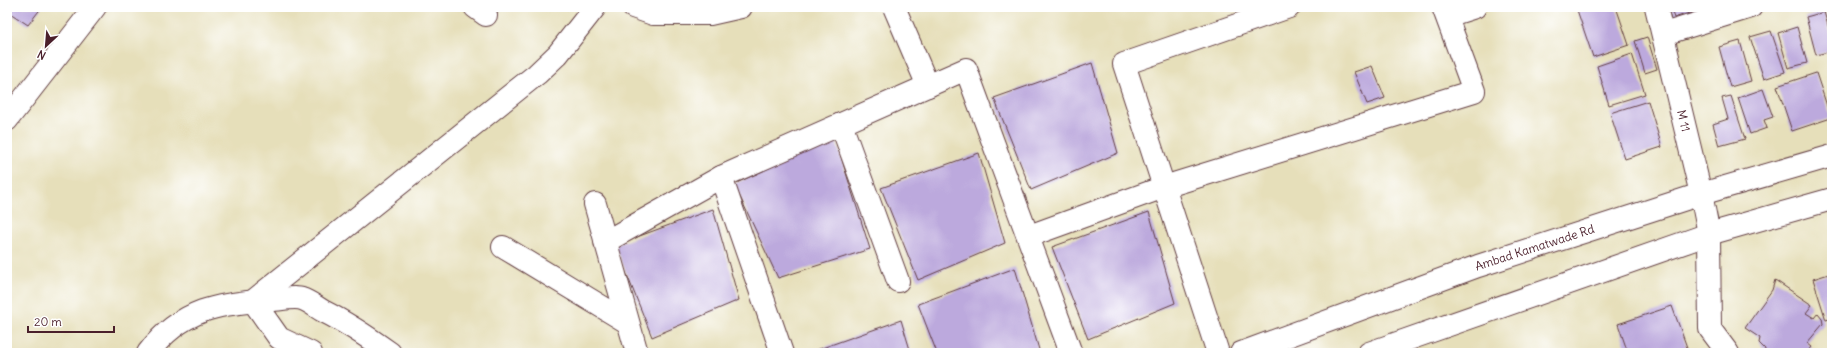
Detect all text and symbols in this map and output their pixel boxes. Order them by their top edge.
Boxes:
north arrow [26,26,66,66]
text: N [35,47,48,63]
street label: M 11 [1674,108,1694,133]
street label: Ambad Kamatwade Rd [1473,221,1596,273]
scale bar [28,308,114,334]
text: 20 m [34,314,62,329]

